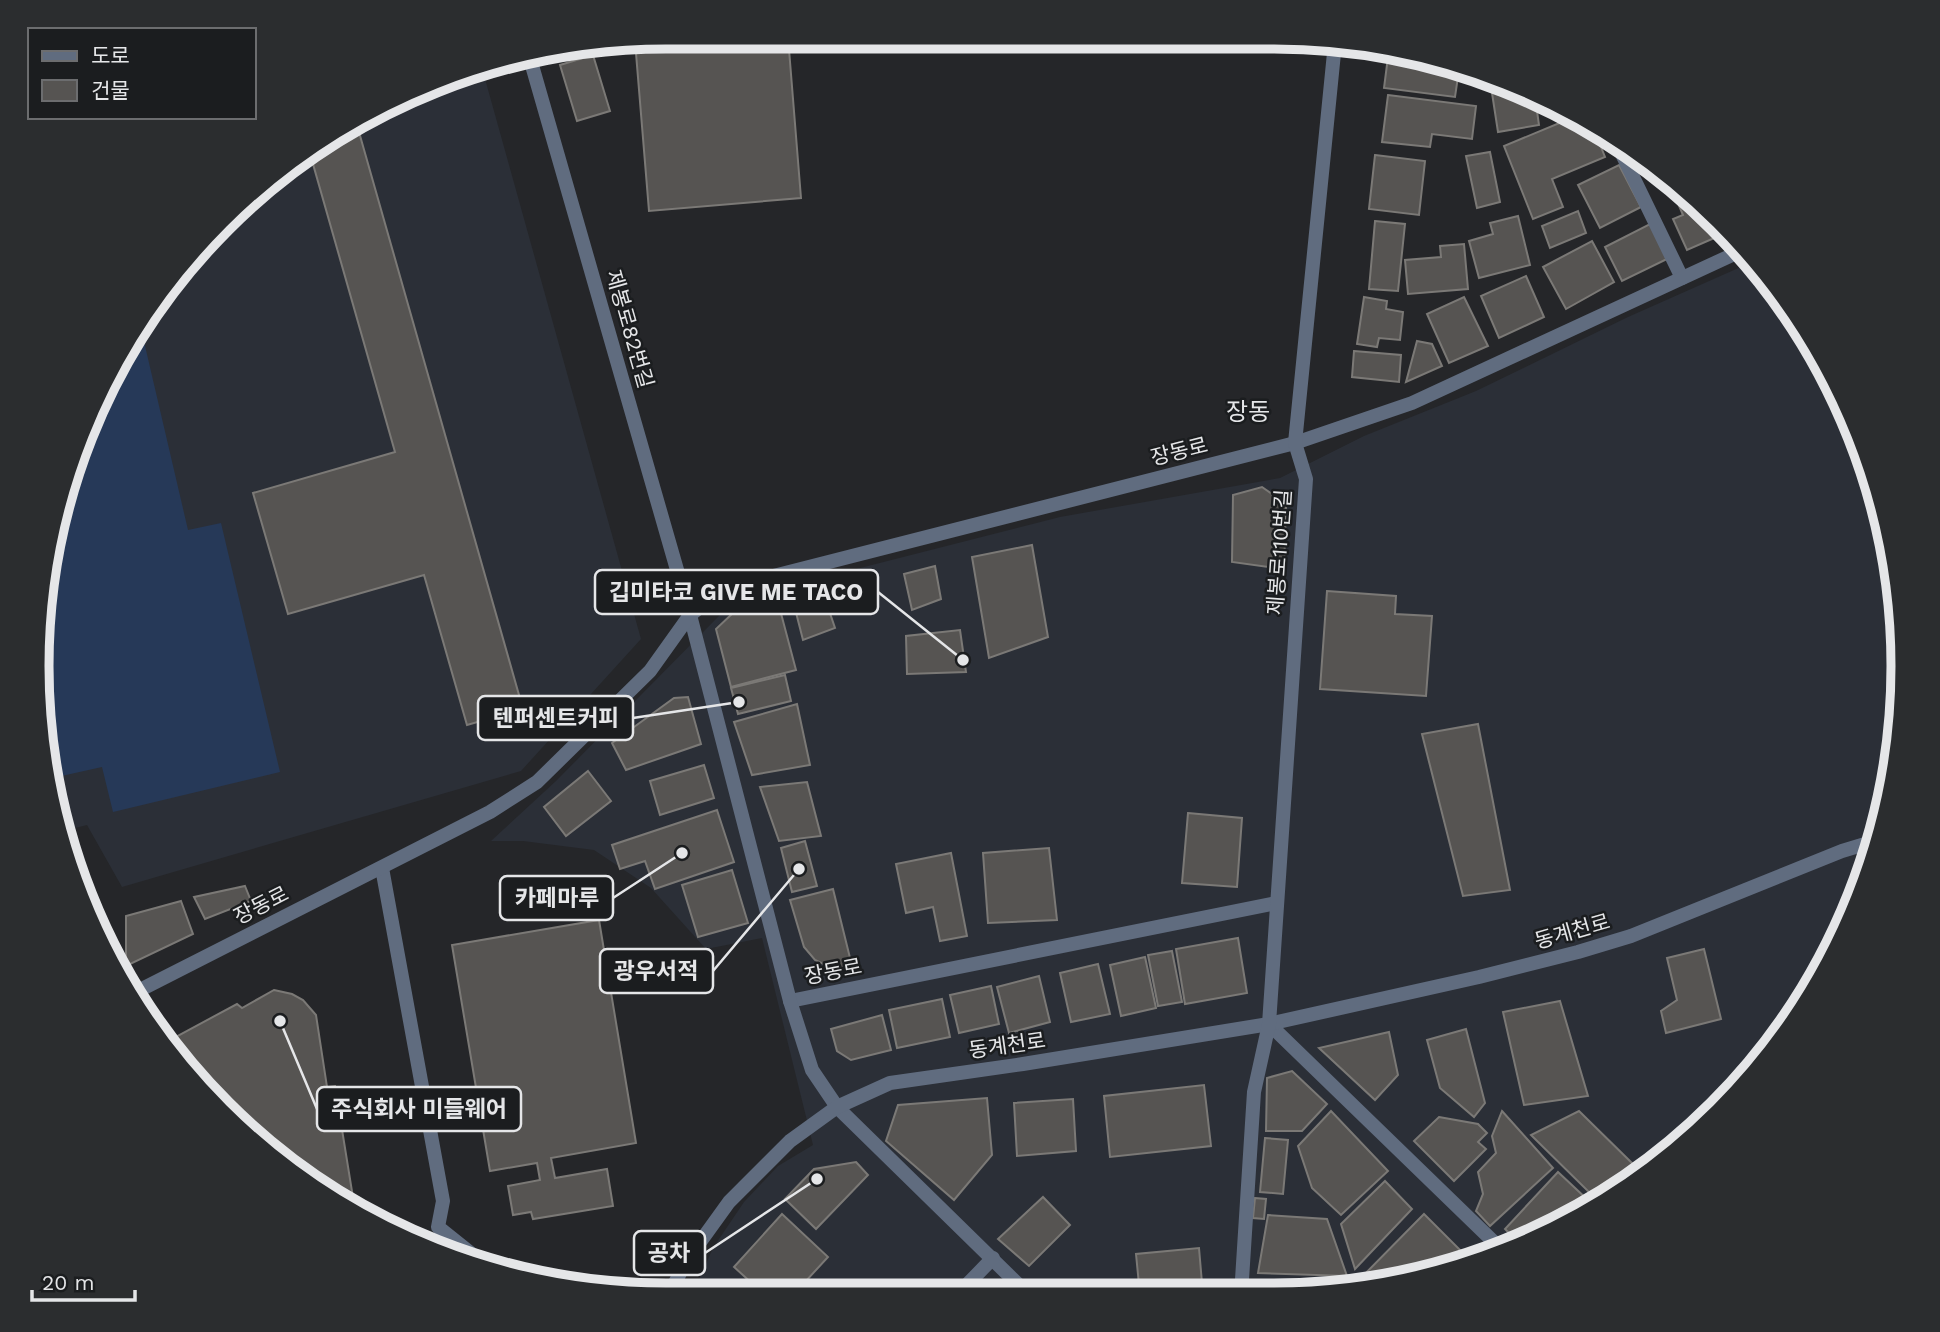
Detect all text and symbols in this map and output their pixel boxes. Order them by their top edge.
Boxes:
legend [28,28,256,119]
text: 도로 [91,43,130,68]
text: 건물 [91,78,130,103]
street label: 제봉로82번길 [601,267,659,391]
district label: 장동 [1226,398,1270,426]
street label: 장동로 [1148,432,1210,470]
street label: 제봉로110번길 [1262,488,1296,616]
callout: 깁미타코 GIVE ME TACO [595,570,878,614]
text: 깁미타코 GIVE ME TACO [609,579,863,606]
callout: 텐퍼센트커피 [478,696,633,740]
text: 텐퍼센트커피 [493,705,619,732]
callout: 카페마루 [500,876,613,920]
street label: 장동로 [229,881,293,929]
text: 카페마루 [515,885,599,912]
street label: 동계천로 [1531,908,1613,954]
callout: 광우서적 [600,949,713,993]
street label: 장동로 [802,953,864,989]
text: 광우서적 [614,958,698,985]
street label: 동계천로 [967,1027,1047,1063]
callout: 주식회사 미들웨어 [317,1087,521,1131]
text: 주식회사 미들웨어 [331,1096,507,1123]
callout: 공차 [634,1231,705,1275]
text: 공차 [648,1240,690,1267]
scale bar [32,1258,135,1302]
text: 20 m [42,1270,94,1295]

